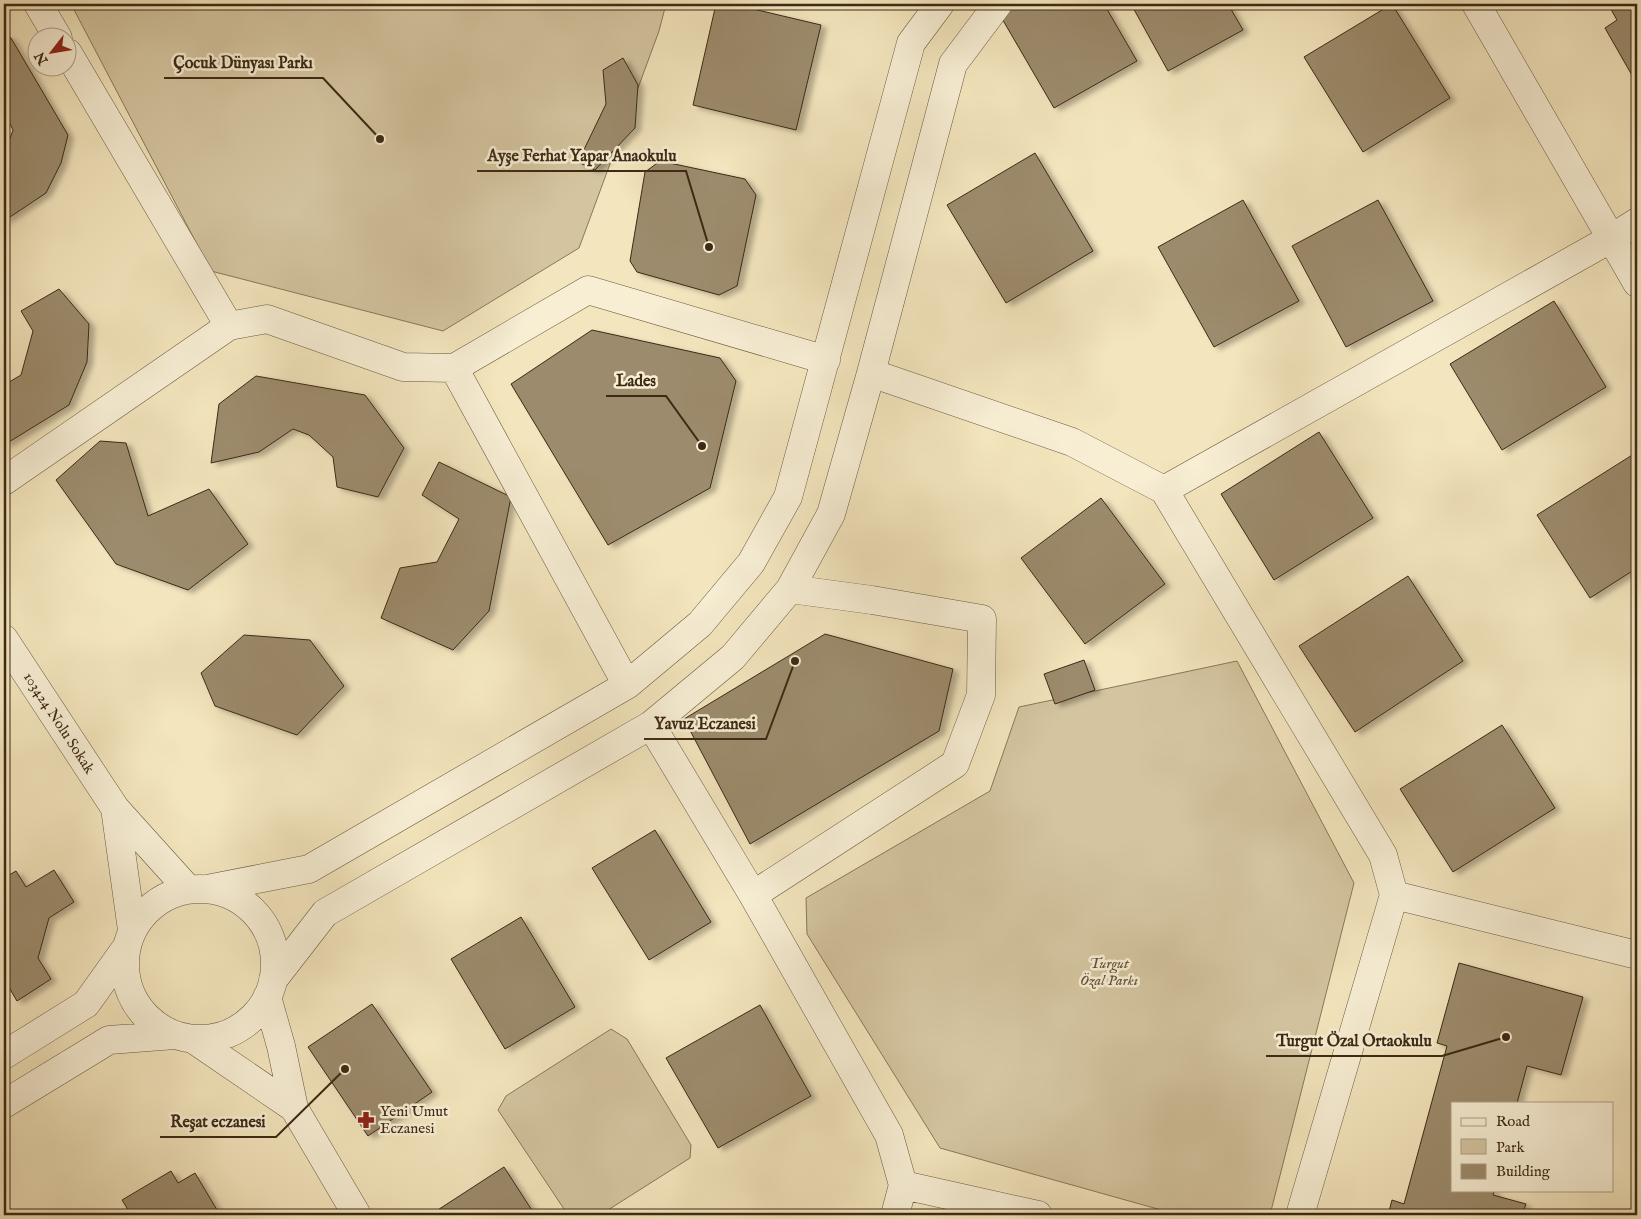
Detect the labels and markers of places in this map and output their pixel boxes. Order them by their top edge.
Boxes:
callout: Çocuk Dünyası Parkı [164,47,323,78]
callout: Ayşe Ferhat Yapar Anaokulu [477,140,686,171]
callout: Lades [606,365,666,396]
callout: Yavuz Eczanesi [644,708,766,739]
callout: Turgut Özal Ortaokulu [1266,1025,1442,1056]
place label: Yeni Umut Eczanesi [380,1102,448,1138]
callout: Reşat eczanesi [160,1106,276,1137]
pharmacy icon: Yeni Umut Eczanesi [356,1110,376,1130]

